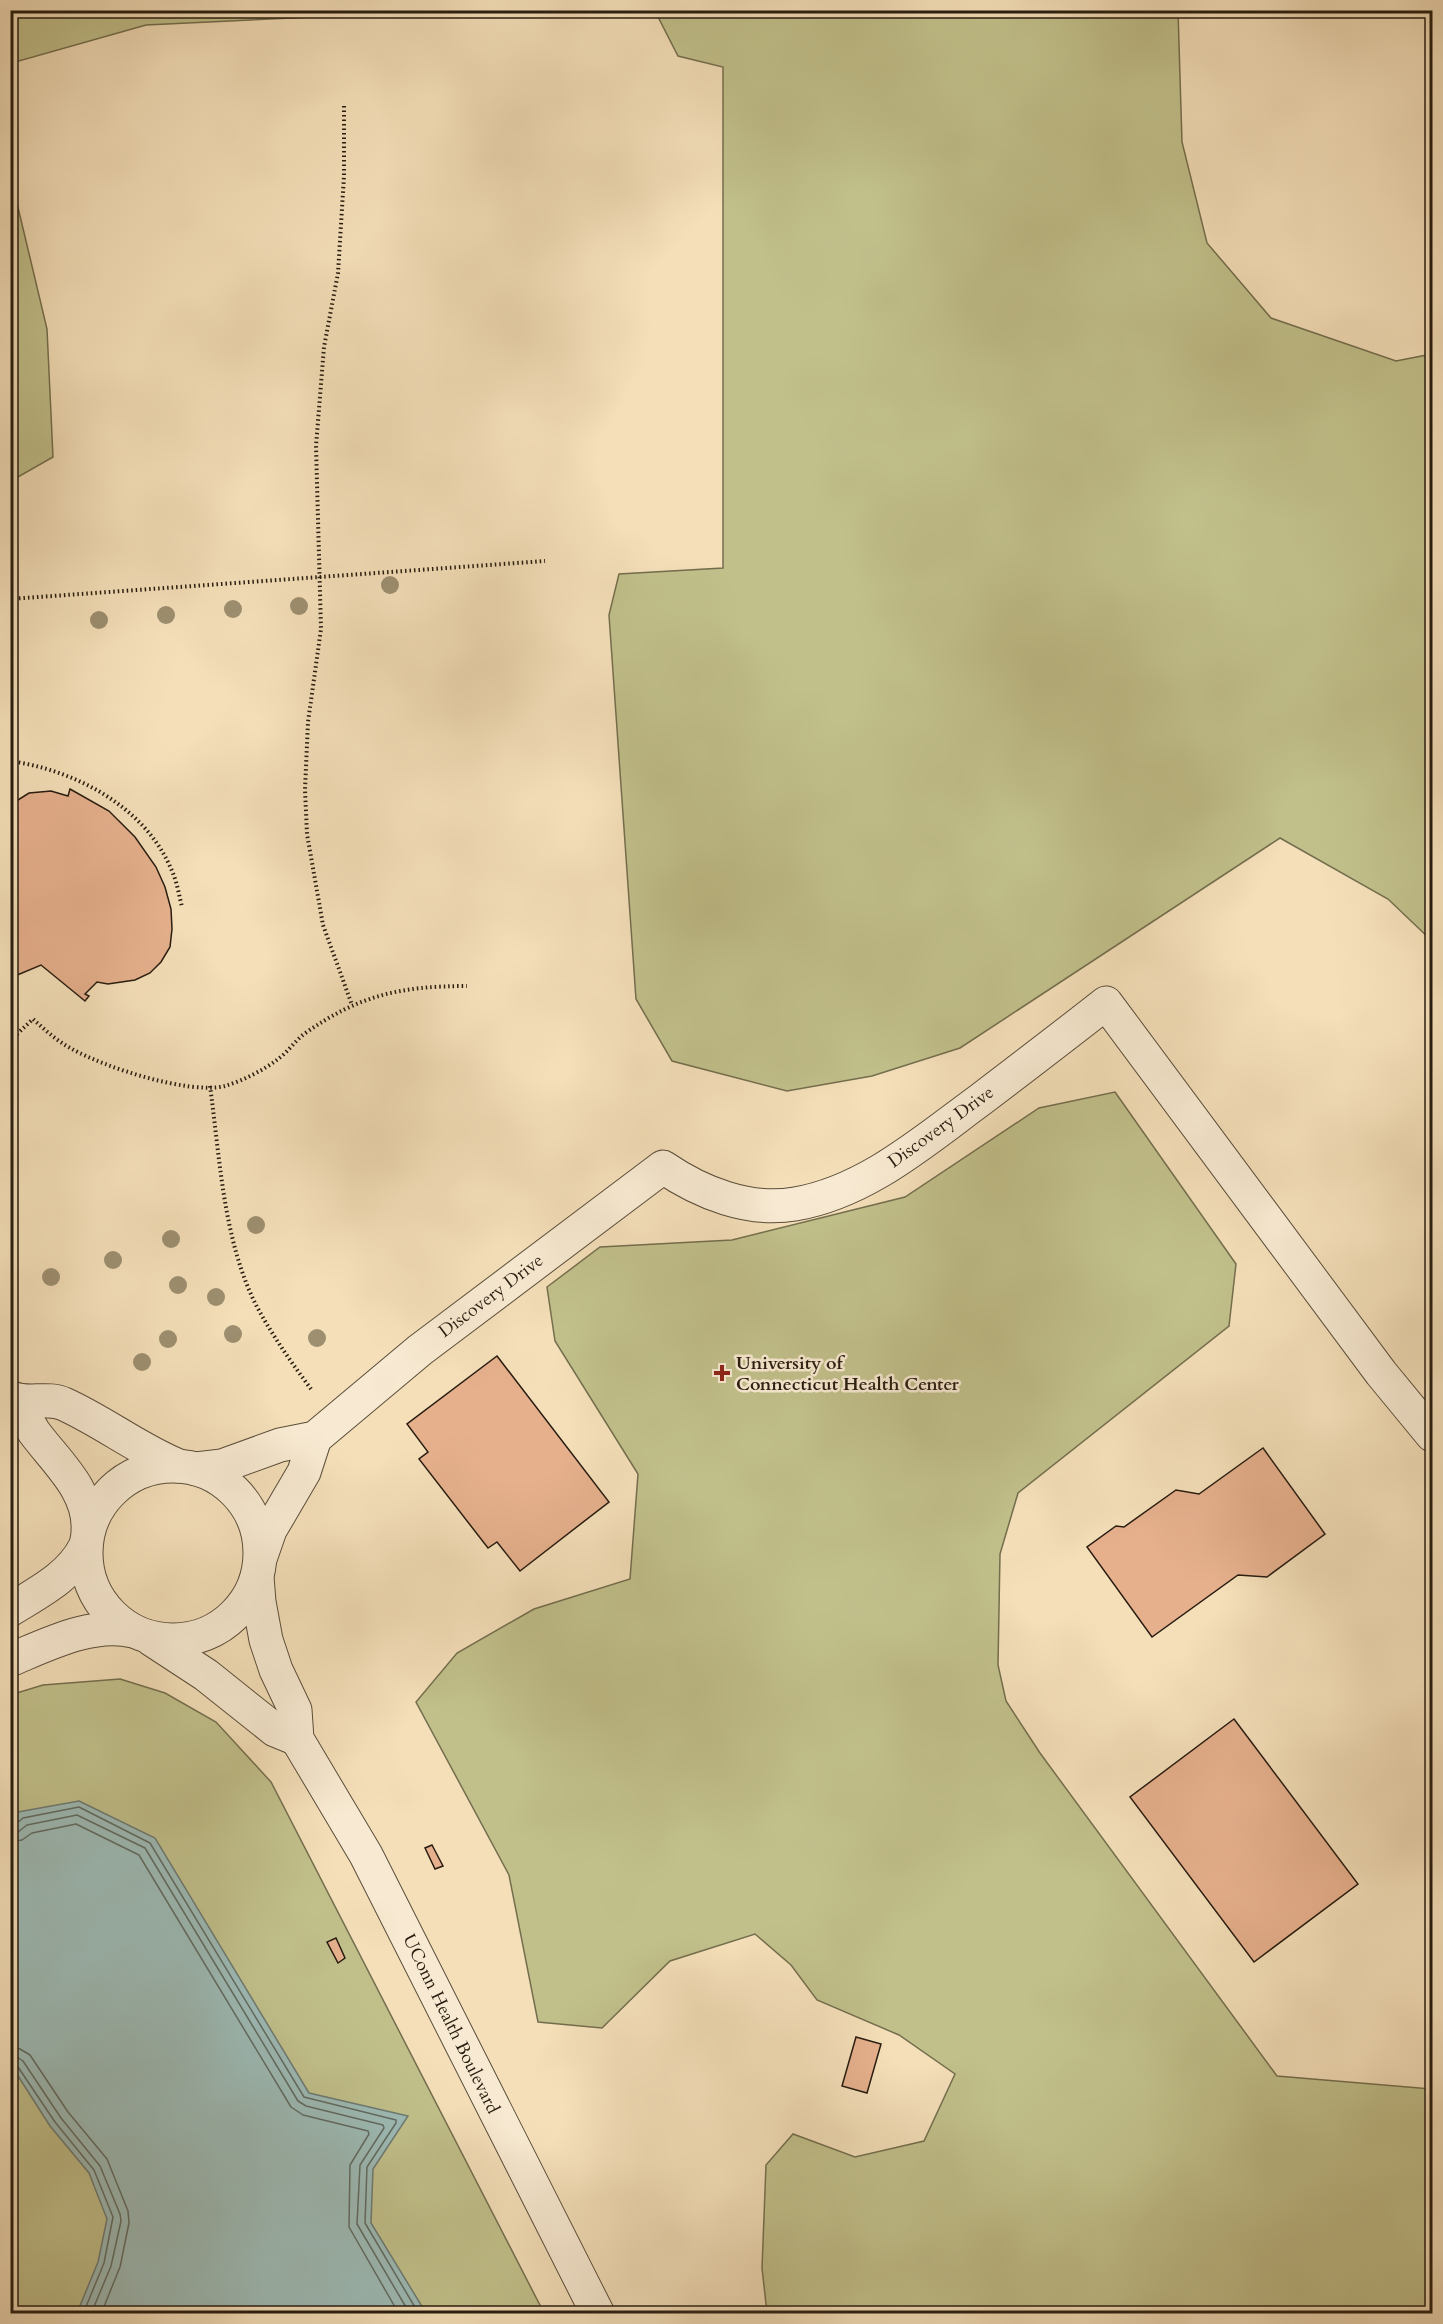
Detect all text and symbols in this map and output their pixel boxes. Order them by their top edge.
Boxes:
street label: Discovery Drive [883,1080,999,1174]
street label: Discovery Drive [433,1248,549,1344]
place label: University of Connecticut Health Center [736,1351,960,1397]
marker: University of Connecticut Health Center [713,1364,731,1382]
street label: UConn Health Boulevard [397,1930,506,2118]

